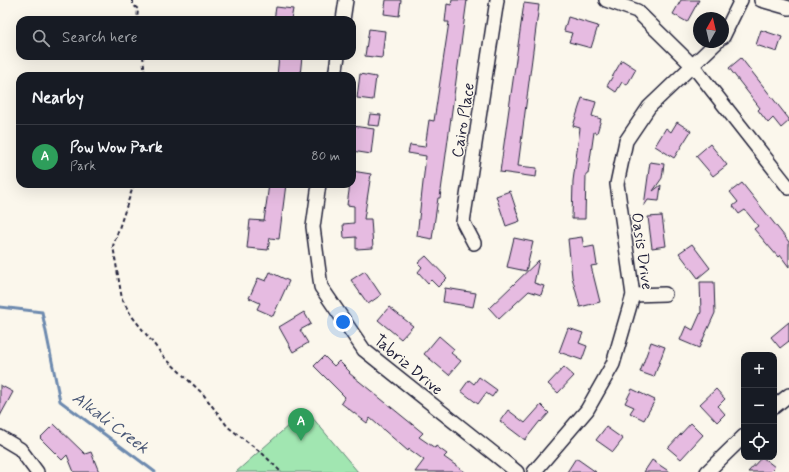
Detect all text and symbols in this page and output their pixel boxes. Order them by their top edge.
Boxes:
north arrow [693,12,729,48]
search box [16,16,356,60]
icon: search [30,27,52,49]
text: Search here [62,28,138,48]
street label: Cairo Place [447,81,480,159]
text: Nearby [32,87,84,109]
text: Pow Wow Park [70,138,163,158]
text: A [41,148,49,165]
text: 80 m [311,148,340,165]
text: Park [70,158,96,175]
street label: Oasis Drive [626,211,657,291]
your location [333,312,353,332]
street label: Tabriz Drive [369,330,447,400]
map controls [741,352,777,460]
button: + [741,352,777,388]
water label: Alkali Creek [68,387,154,459]
button: − [741,388,777,424]
pin: A [288,408,314,441]
button: locate [741,424,777,460]

